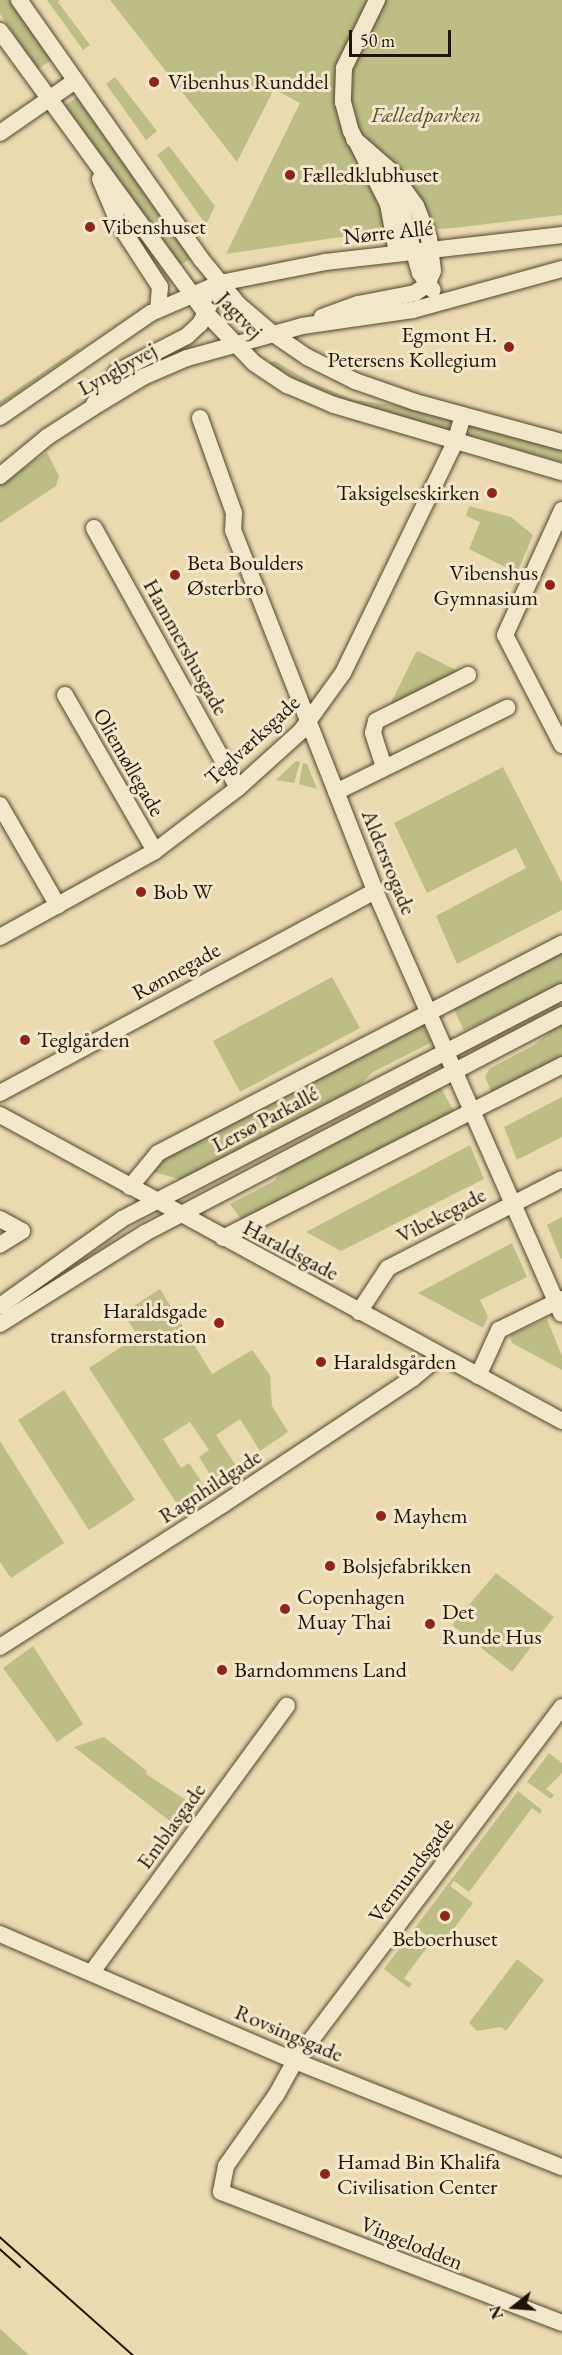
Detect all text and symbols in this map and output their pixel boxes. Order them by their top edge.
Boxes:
scale bar [352,18,454,56]
text: 50 m [360,29,395,52]
place label: Vibenhus Runddel [168,69,329,95]
marker: Vibenhus Runddel [145,73,163,91]
park label: Fælledparken [371,102,481,128]
place label: Fælledklubhuset [302,162,439,188]
marker: Fælledklubhuset [283,168,297,182]
place label: Vibenshuset [102,214,206,240]
street label: Nørre Allé [342,214,434,250]
marker: Vibenshuset [83,220,97,234]
street label: Jagtvej [211,286,269,344]
place label: Egmont H. Petersens Kollegium [327,321,497,372]
street label: Lyngbyvej [73,337,161,401]
marker: Egmont H. Petersens Kollegium [502,340,516,354]
place label: Taksigelseskirken [336,480,480,506]
marker: Taksigelseskirken [485,486,499,500]
place label: Beta Boulders Østerbro [187,549,303,600]
place label: Vibenshus Gymnasium [434,559,538,610]
marker: Beta Boulders Østerbro [168,568,182,582]
street label: Hammershusgade [138,574,234,720]
marker: Vibenshus Gymnasium [543,578,557,592]
street label: Teglværksgade [199,689,305,791]
street label: Oliemøllegade [87,703,171,821]
street label: Aldersrogade [356,806,422,918]
place label: Bob W [153,879,213,905]
marker: Bob W [134,885,148,899]
street label: Rønnegade [128,936,224,1006]
place label: Teglgården [37,1027,130,1053]
marker: Teglgården [18,1033,32,1047]
street label: Lersø Parkallé [207,1080,323,1158]
street label: Vibekegade [392,1181,490,1249]
street label: Haraldsgade [239,1214,343,1286]
place label: Haraldsgade transformerstation [50,1297,207,1348]
marker: Haraldsgade transformerstation [212,1316,226,1330]
place label: Haraldsgården [333,1349,456,1375]
marker: Haraldsgården [314,1355,328,1369]
street label: Ragnhildgade [154,1443,266,1529]
place label: Mayhem [393,1503,468,1529]
marker: Mayhem [374,1509,388,1523]
place label: Bolsjefabrikken [342,1553,472,1579]
marker: Bolsjefabrikken [323,1559,337,1573]
place label: Copenhagen Muay Thai [297,1583,405,1634]
place label: Det Runde Hus [442,1598,542,1650]
marker: Copenhagen Muay Thai [278,1602,292,1616]
marker: Det Runde Hus [423,1617,437,1631]
place label: Barndommens Land [234,1657,407,1683]
marker: Barndommens Land [215,1663,229,1677]
street label: Emblasgade [131,1778,211,1874]
street label: Vermundsgade [363,1812,459,1928]
marker: Beboerhuset [438,1909,452,1923]
place label: Beboerhuset [392,1926,498,1952]
street label: Rovsingsgade [231,1998,347,2068]
place label: Hamad Bin Khalifa Civilisation Center [337,2148,500,2200]
marker: Hamad Bin Khalifa Civilisation Center [318,2167,332,2181]
street label: Vingelodden [357,2211,467,2275]
north arrow [484,2277,544,2337]
text: N [484,2303,508,2322]

